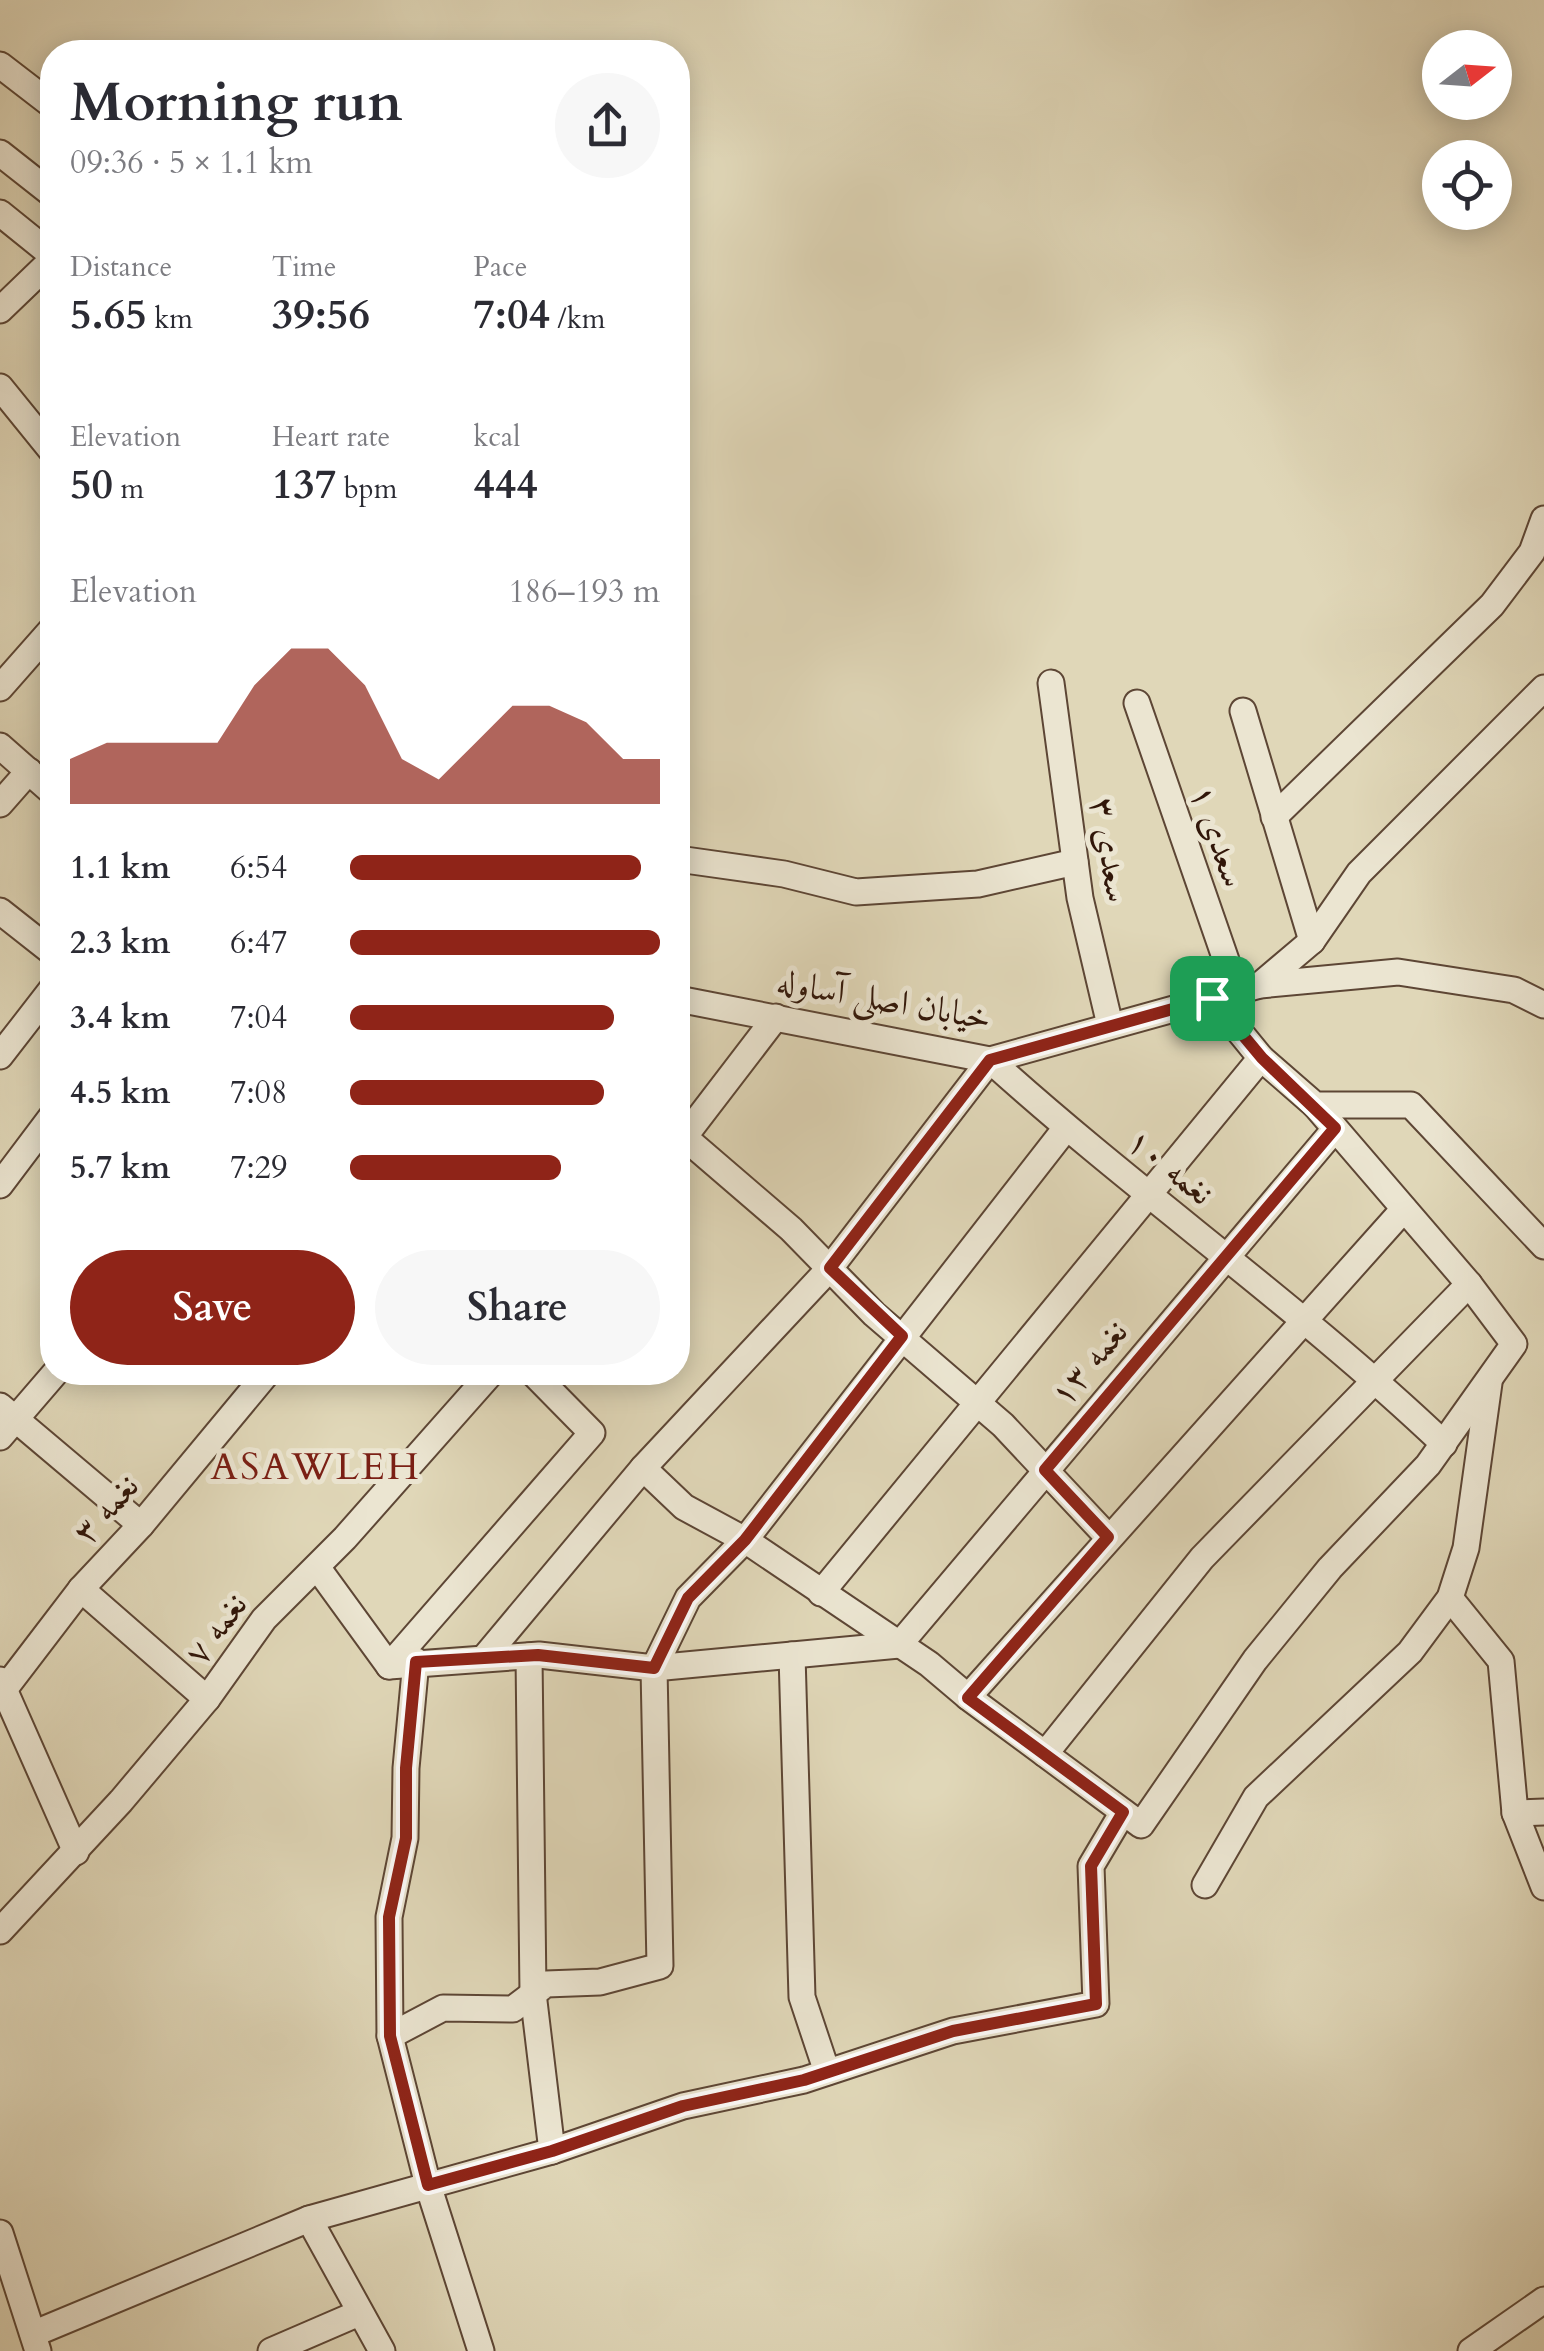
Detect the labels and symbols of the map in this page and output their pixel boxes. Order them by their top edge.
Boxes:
north arrow [1422,30,1512,120]
street label: سعدی ۱ [1178,778,1258,894]
street label: سعدی ۳ [1078,794,1142,906]
pin [1170,956,1255,1041]
street label: خیابان اصلی آساوله [773,958,995,1042]
street label: نغمه ۱۰ [1116,1117,1224,1217]
street label: نغمه ۱۳ [1039,1310,1139,1416]
district label: ASAWLEH [211,1441,421,1493]
street label: نغمه ۳ [62,1464,150,1554]
street label: نغمه ۷ [173,1583,259,1675]

